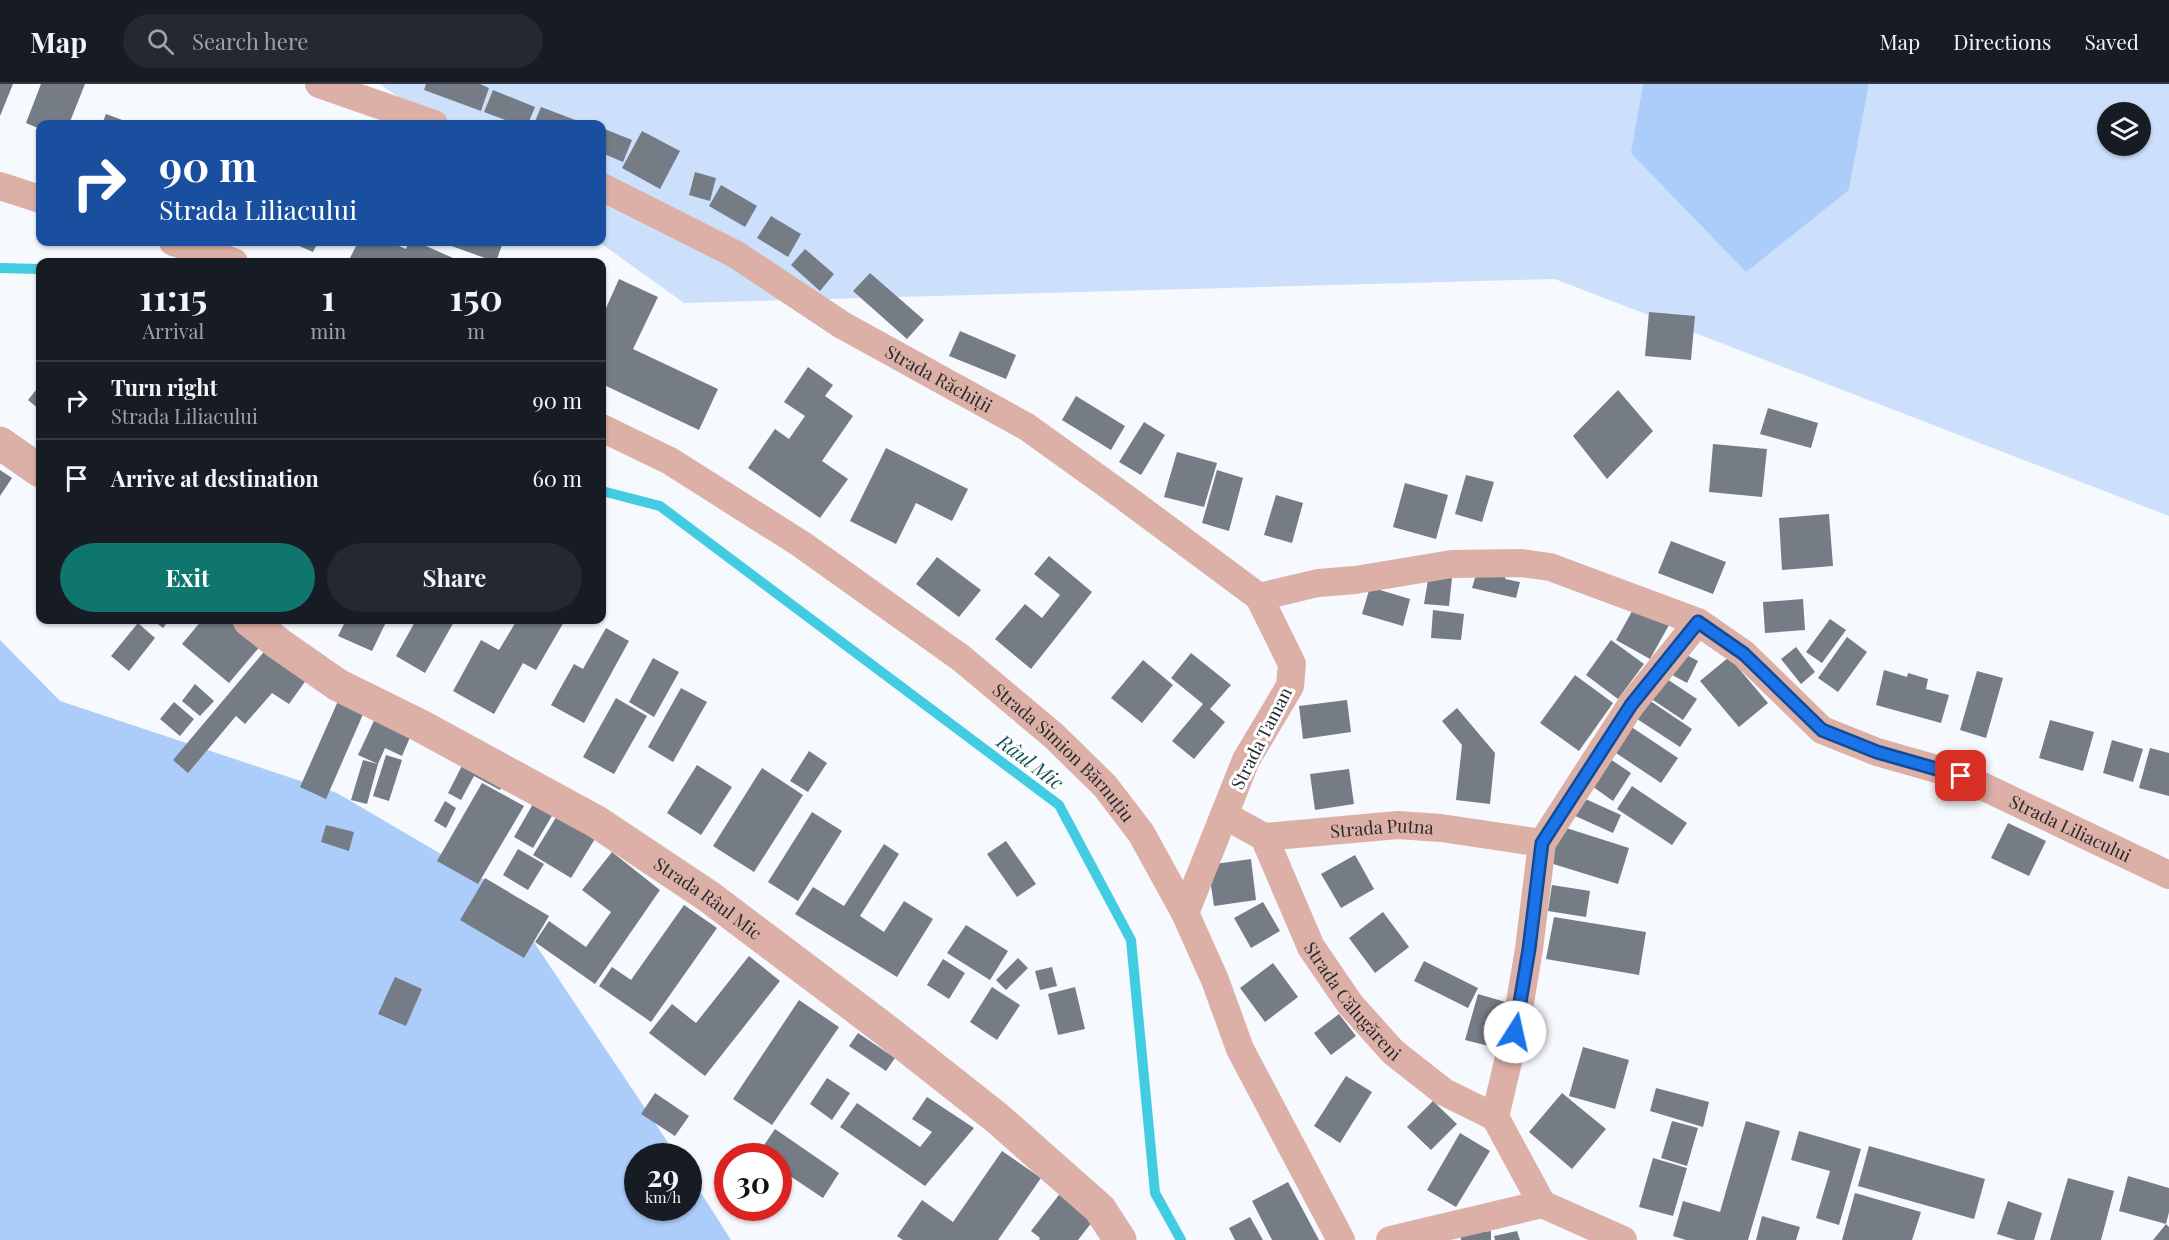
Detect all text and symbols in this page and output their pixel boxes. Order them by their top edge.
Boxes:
search box [123,14,543,68]
text: Map [30,23,87,60]
icon: search [144,25,177,58]
text: Search here [192,26,308,56]
text: Map [1879,27,1920,55]
text: Directions [1953,27,2051,55]
text: Saved [2084,27,2139,55]
map controls [2097,102,2151,156]
button: layers [2097,102,2151,156]
text: 90 m [159,137,257,193]
icon: right [60,144,138,222]
text: Strada Liliacului [159,191,357,227]
text: 11:15 [139,272,207,320]
text: 1 [321,272,335,320]
text: 150 [450,272,503,320]
text: Arrival [143,317,204,344]
text: min [311,317,346,344]
text: m [467,317,485,344]
street label: Strada Răchiții [881,339,997,418]
text: Turn right [111,372,217,402]
icon: right [60,384,93,417]
text: 90 m [533,385,582,415]
text: Strada Liliacului [111,402,258,429]
icon: arrive [60,462,93,495]
text: Arrive at destination [111,463,319,493]
text: 60 m [532,463,582,493]
button: Exit [60,543,315,612]
button: Share [327,543,582,612]
street label: Strada Simion Bărnuțiu [988,678,1140,827]
street label: Strada Taman [1225,682,1297,793]
water label: Râul Mic [991,727,1070,795]
pin [1935,750,1986,801]
icon: arrive [1944,759,1977,792]
street label: Strada Liliacului [2006,789,2135,867]
street label: Strada Putna [1329,813,1435,843]
street label: Strada Râul Mic [649,851,767,945]
street label: Strada Călugăreni [1299,937,1406,1066]
position arrow [1483,1000,1547,1064]
speed limit sign: 30 [714,1143,792,1221]
text: 29 [647,1155,679,1195]
text: km/h [645,1187,681,1207]

